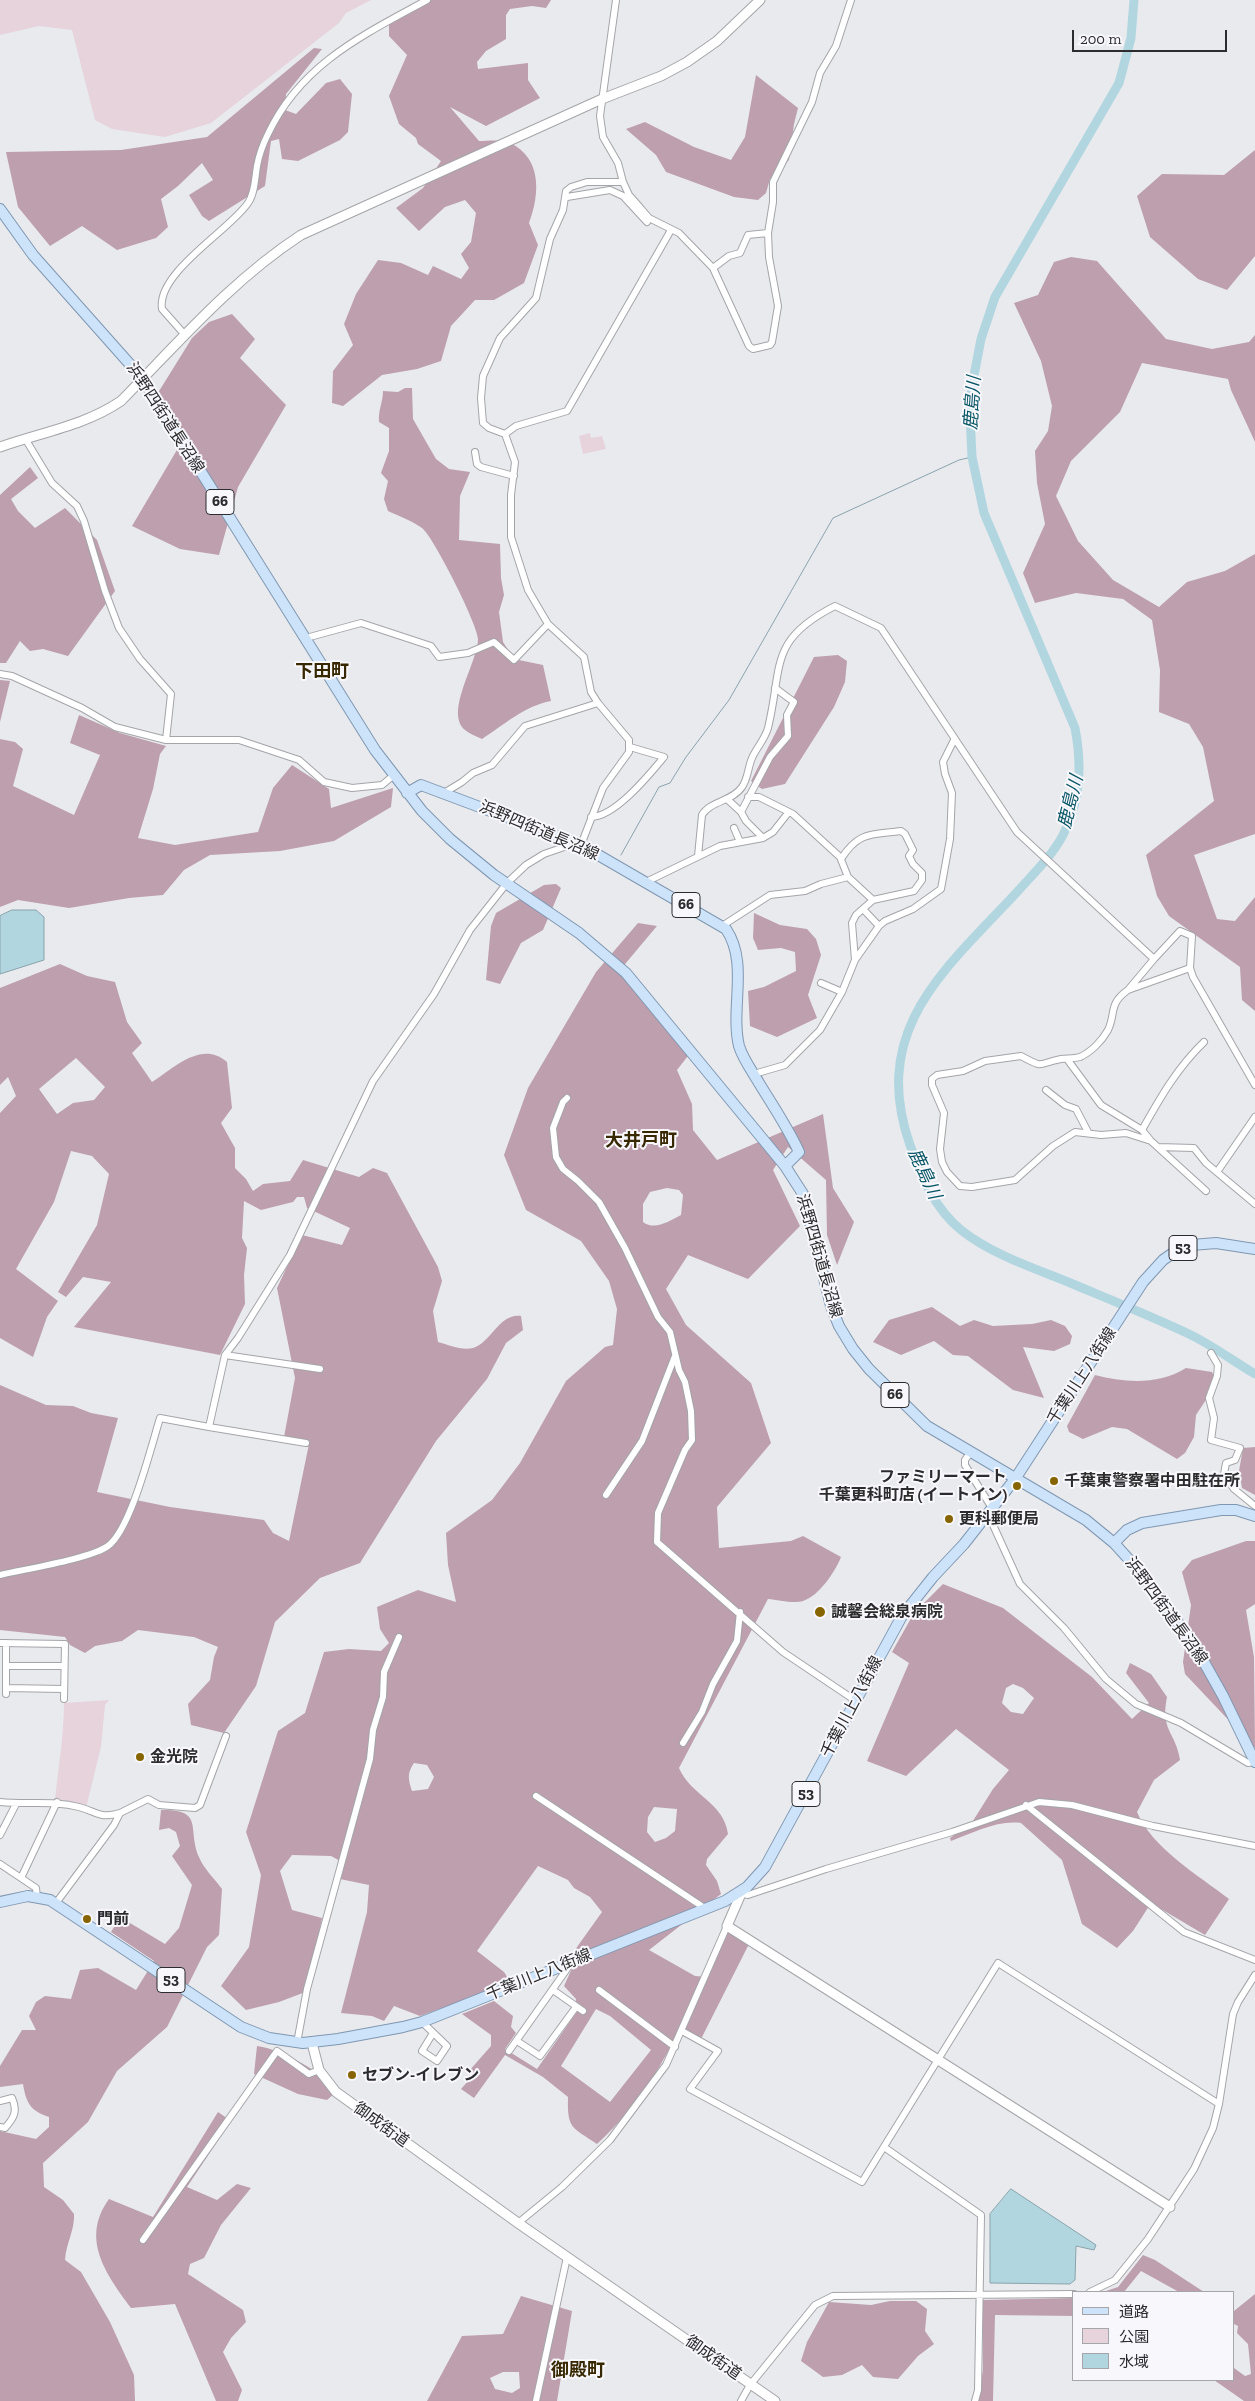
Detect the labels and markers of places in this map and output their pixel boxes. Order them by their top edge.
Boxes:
place label: ファミリーマート 千葉更科町店 (イートイン) [819,1467,1007,1505]
place label: 千葉東警察署中田駐在所 [1064,1471,1240,1491]
marker: 千葉東警察署中田駐在所 [1048,1475,1060,1487]
marker: ファミリーマート 千葉更科町店 (イートイン) [1011,1480,1023,1492]
place label: 更科郵便局 [959,1509,1039,1529]
marker: 更科郵便局 [943,1513,955,1525]
place label: 誠馨会総泉病院 [831,1602,943,1622]
marker: 誠馨会総泉病院 [813,1605,827,1619]
place label: 金光院 [150,1747,198,1767]
marker: 金光院 [134,1751,146,1763]
place label: 門前 [97,1909,129,1929]
marker: 門前 [81,1913,93,1925]
place label: セブン-イレブン [362,2065,479,2085]
marker: セブン-イレブン [346,2069,358,2081]

